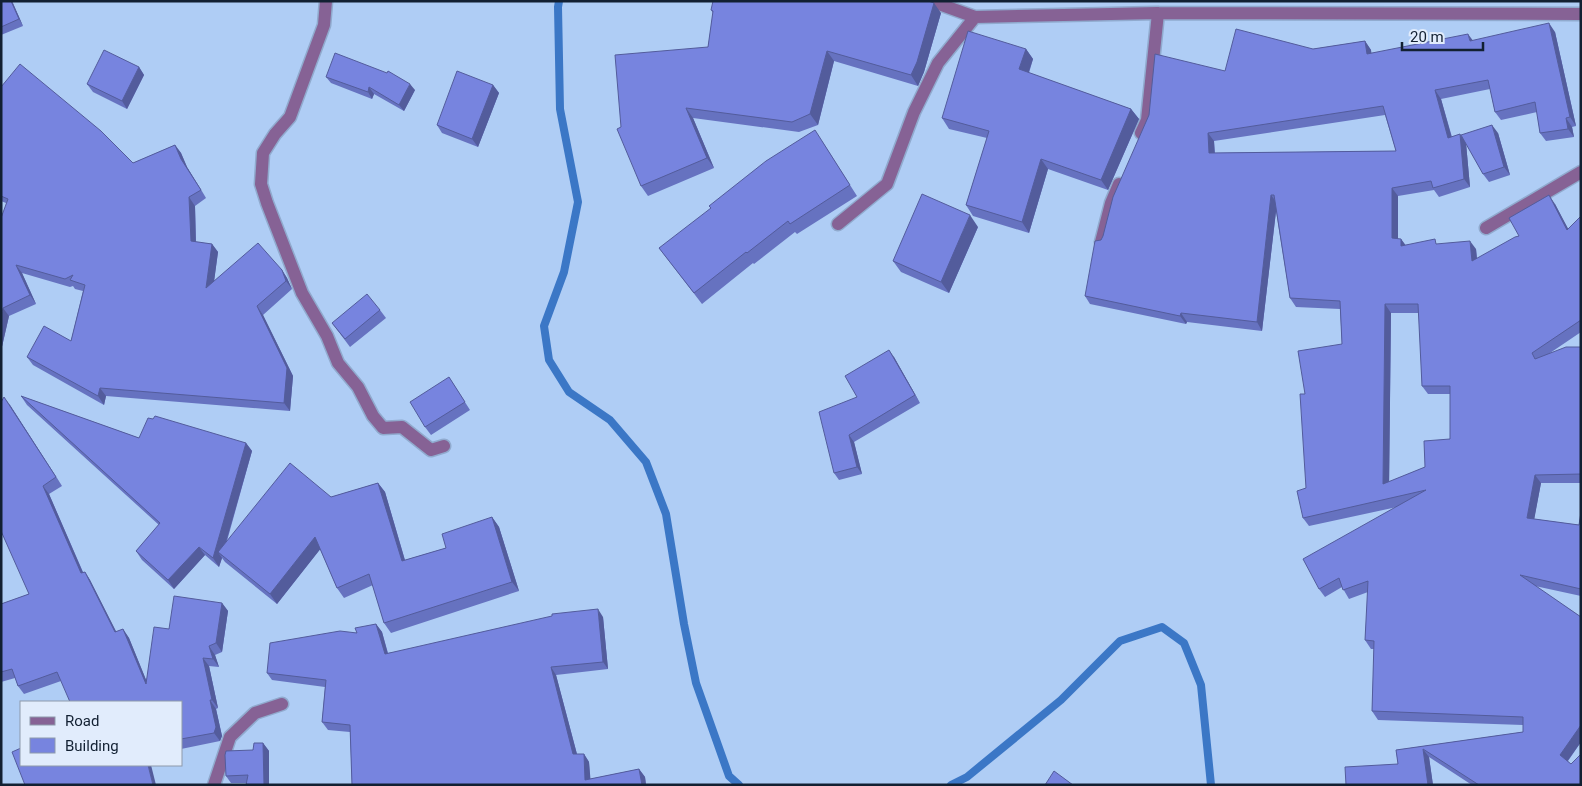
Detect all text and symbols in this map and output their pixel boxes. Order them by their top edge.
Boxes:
scale bar [1402,20,1483,52]
text: 20 m [1410,28,1444,46]
legend [20,701,182,766]
text: Road [65,712,99,730]
text: Building [65,737,119,755]

